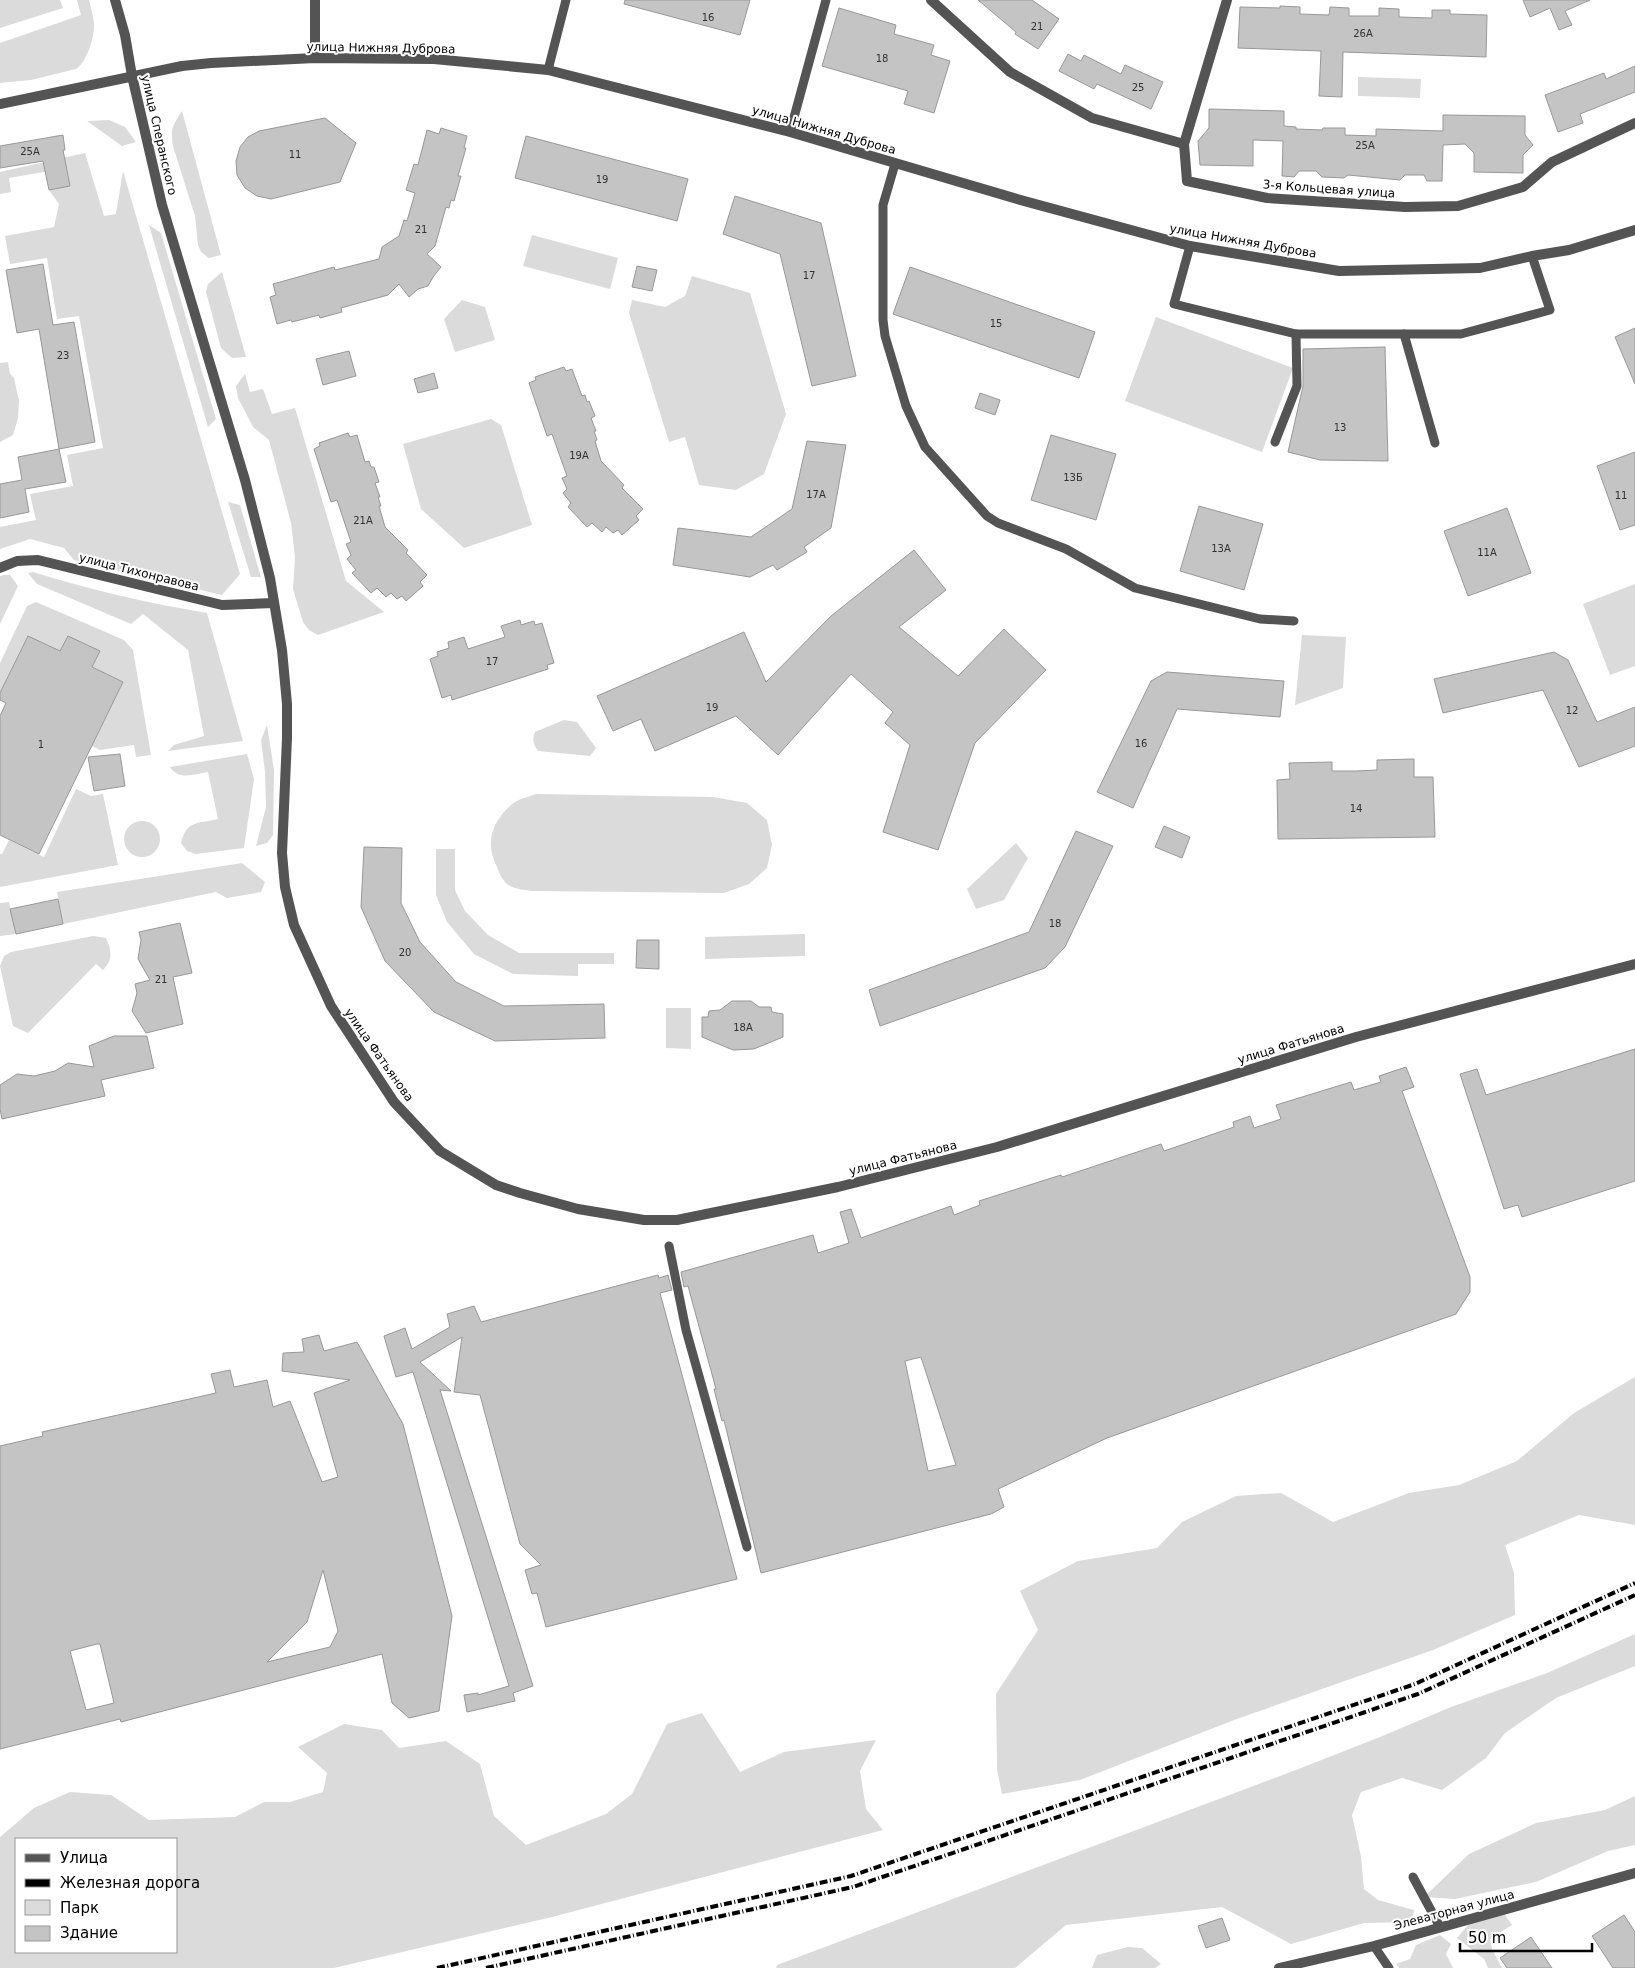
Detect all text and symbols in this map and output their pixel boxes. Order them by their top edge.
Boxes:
house number: 16 [702,12,714,23]
house number: 21 [1031,21,1043,32]
house number: 26А [1353,28,1373,39]
street label: улица Нижняя Дуброва [306,40,456,56]
house number: 18 [876,53,888,64]
street label: улица Сперанского [138,73,180,197]
house number: 25 [1132,82,1144,93]
street label: улица Нижняя Дуброва [751,103,897,157]
house number: 25А [1355,140,1375,151]
house number: 25А [20,146,40,157]
house number: 11 [289,149,301,160]
house number: 19 [596,174,608,185]
street label: 3-я Кольцевая улица [1262,177,1396,201]
street label: улица Нижняя Дуброва [1168,221,1318,261]
house number: 21 [415,224,427,235]
house number: 17 [803,270,815,281]
house number: 15 [990,318,1002,329]
house number: 23 [57,350,69,361]
house number: 13 [1334,422,1346,433]
house number: 19А [569,450,589,461]
house number: 13Б [1063,472,1083,483]
house number: 17А [806,489,826,500]
house number: 11 [1615,490,1627,501]
house number: 21А [353,515,373,526]
house number: 13А [1211,543,1231,554]
house number: 11А [1477,547,1497,558]
street label: улица Тихонравова [78,550,200,594]
house number: 17 [486,656,498,667]
house number: 19 [706,702,718,713]
house number: 12 [1566,705,1578,716]
house number: 16 [1135,738,1147,749]
house number: 1 [38,739,44,750]
house number: 14 [1350,803,1362,814]
house number: 18 [1049,918,1061,929]
house number: 20 [399,947,411,958]
house number: 21 [155,974,167,985]
street label: улица Фатьянова [342,1006,416,1104]
street label: улица Фатьянова [1236,1021,1346,1067]
house number: 18А [733,1022,753,1033]
street label: улица Фатьянова [848,1138,958,1178]
legend [15,1838,178,1953]
text: Улица [60,1849,108,1867]
text: Железная дорога [60,1874,200,1892]
street label: Элеваторная улица [1392,1887,1516,1933]
text: Парк [60,1899,99,1917]
scale bar [1460,1920,1592,1952]
text: Здание [60,1924,118,1942]
text: 50 m [1468,1929,1506,1947]

